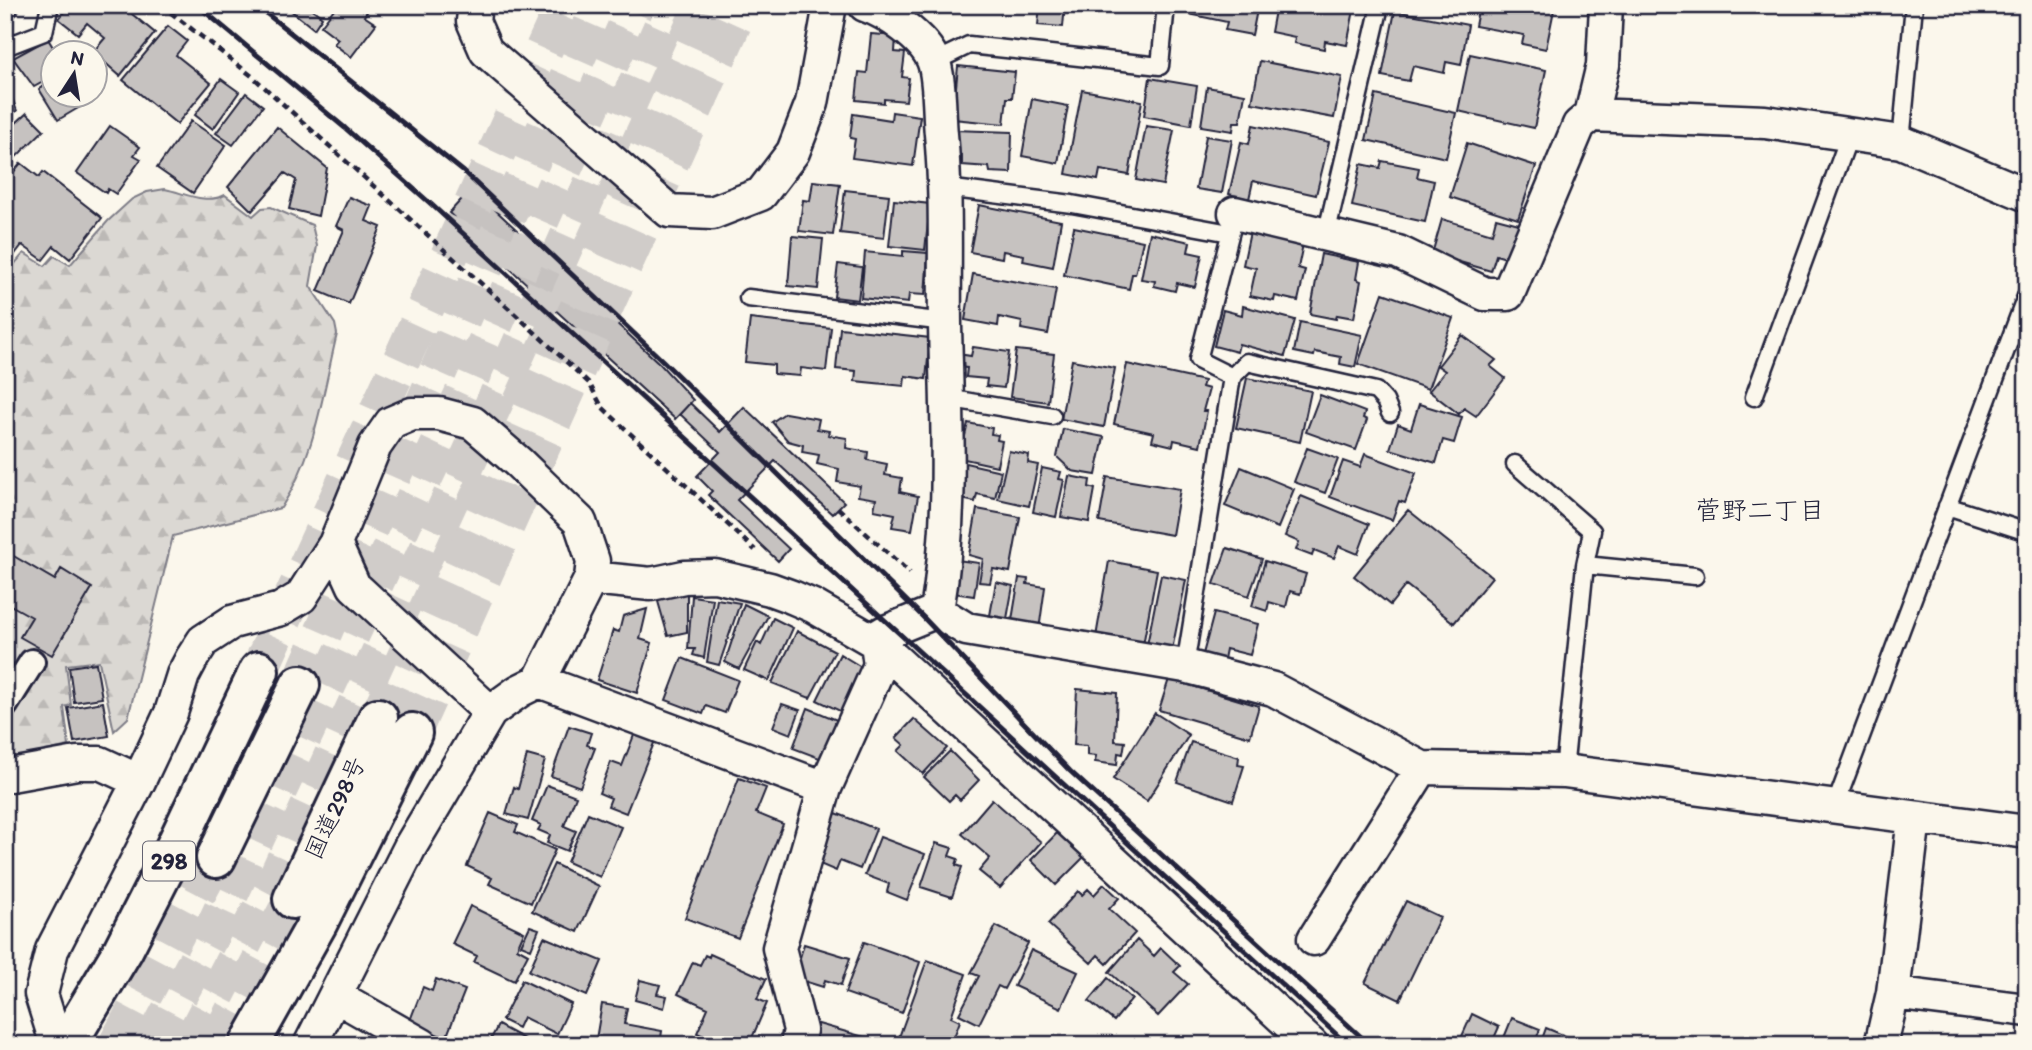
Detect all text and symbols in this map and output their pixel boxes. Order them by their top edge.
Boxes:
north arrow [38,38,108,108]
text: N [69,45,86,70]
district label: 菅野二丁目 [1695,494,1825,526]
street label: 国道298号 [298,752,371,864]
road number: 298 [143,842,195,880]

